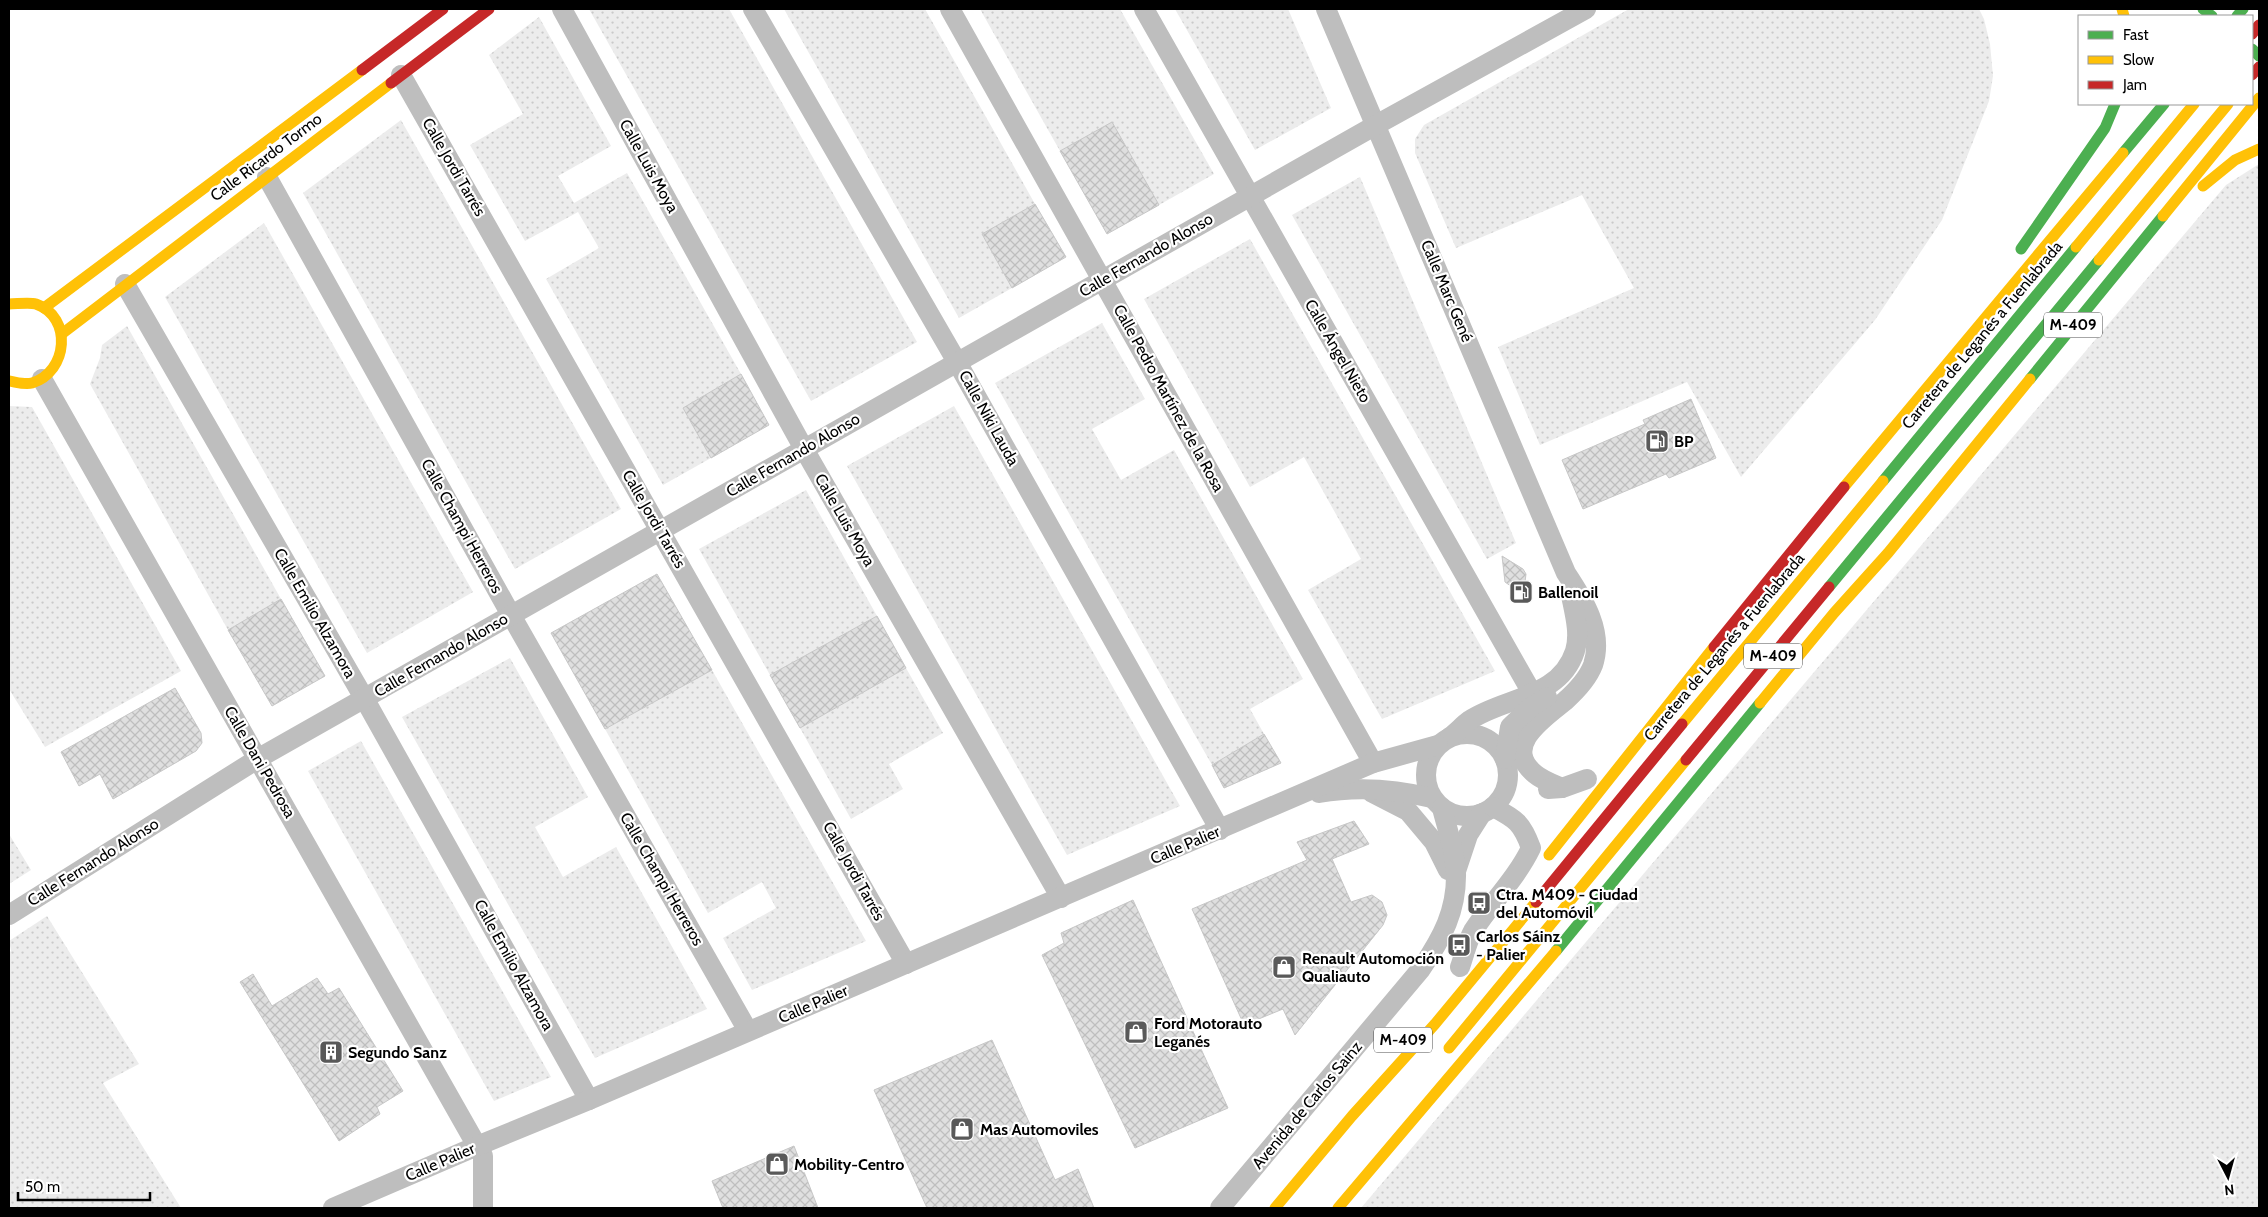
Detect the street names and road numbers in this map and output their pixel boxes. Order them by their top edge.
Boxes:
street label: Calle Ricardo Tormo [206,109,326,205]
street label: Calle Jordi Tarrés [418,115,490,220]
street label: Calle Luis Moya [616,116,683,216]
street label: Calle Fernando Alonso [1076,209,1216,301]
street label: Calle Marc Gené [1417,237,1477,345]
street label: Carretera de Leganés a Fuenlabrada [1898,237,2066,433]
street label: Calle Ángel Nieto [1301,296,1375,406]
street label: Calle Pedro Martínez de la Rosa [1110,301,1229,495]
road number: M-409 [2044,312,2102,338]
street label: Calle Niki Lauda [955,367,1023,469]
street label: Calle Fernando Alonso [723,409,863,501]
street label: Calle Champi Herreros [417,456,507,597]
street label: Calle Jordi Tarrés [618,467,690,572]
street label: Calle Luis Moya [811,470,879,570]
street label: Calle Emilio Alzamora [270,545,360,682]
street label: Carretera de Leganés a Fuenlabrada [1640,549,1808,745]
street label: Calle Fernando Alonso [371,609,511,701]
road number: M-409 [1744,644,1802,668]
street label: Calle Dani Pedrosa [220,703,300,822]
street label: Calle Champi Herreros [616,809,708,949]
street label: Calle Fernando Alonso [24,814,162,910]
street label: Calle Jordi Tarrés [819,818,889,924]
street label: Calle Palier [1147,821,1224,868]
street label: Calle Emilio Alzamora [470,896,558,1034]
street label: Calle Palier [775,980,852,1027]
road number: M-409 [1374,1028,1432,1052]
street label: Avenida de Carlos Sainz [1248,1037,1366,1173]
street label: Calle Palier [402,1138,479,1185]

